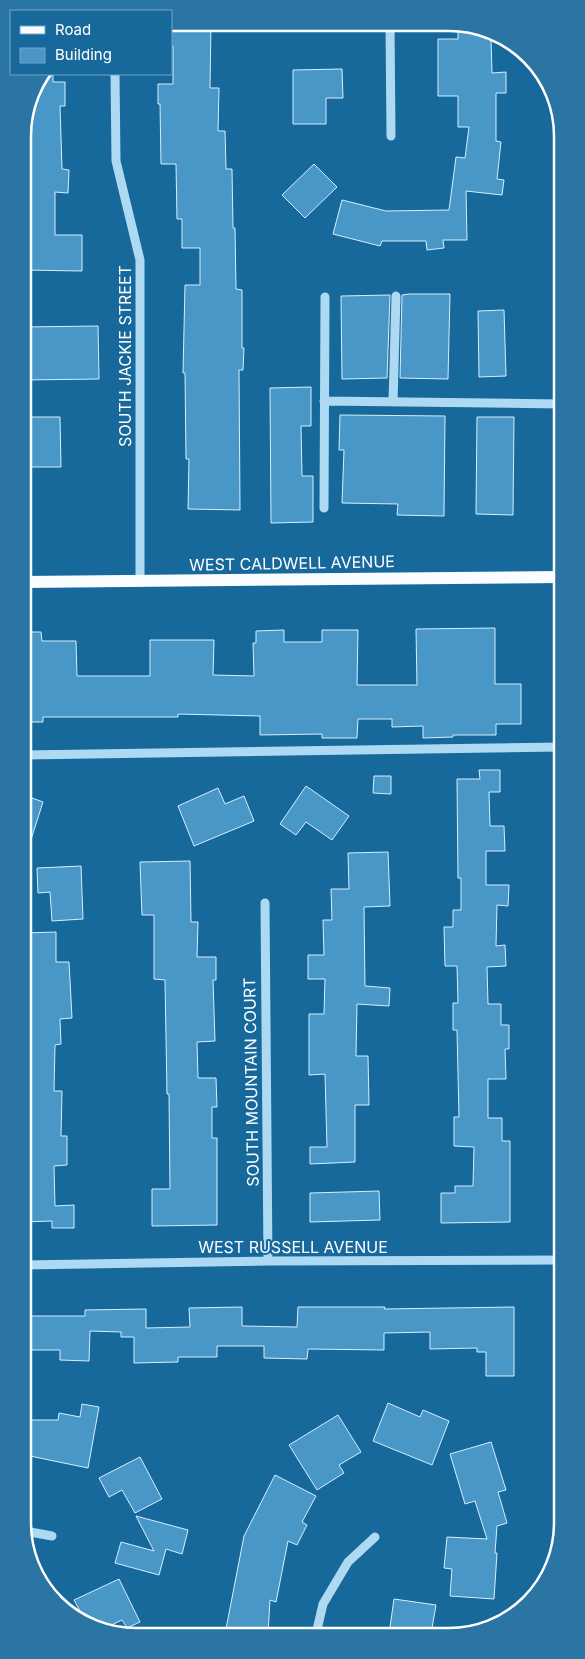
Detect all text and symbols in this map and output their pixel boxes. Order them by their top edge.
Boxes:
legend [10,10,172,75]
text: Road [55,20,91,39]
text: Building [55,45,112,64]
street label: SOUTH JACKIE STREET [115,265,135,447]
street label: WEST CALDWELL AVENUE [189,551,395,575]
street label: SOUTH MOUNTAIN COURT [239,977,263,1187]
street label: WEST RUSSELL AVENUE [198,1237,388,1257]

